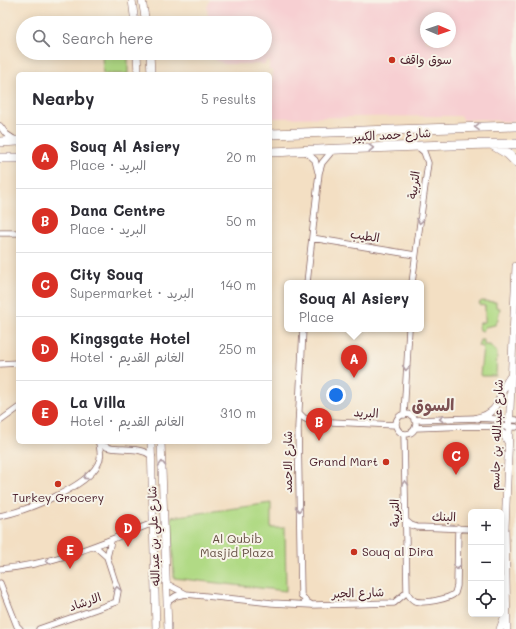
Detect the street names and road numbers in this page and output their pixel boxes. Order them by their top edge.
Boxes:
street label: شارع حمد الكبير [352,124,431,146]
street label: التربية [403,170,424,200]
street label: الطيب [349,225,381,246]
street label: شارع عبدالله بن جاسم [486,379,508,491]
street label: البريد [353,403,379,422]
street label: شارع الاحمد [279,431,297,493]
street label: شارع علي بن عبدالله [143,486,167,586]
street label: التربية [386,499,403,527]
street label: البنك [432,508,456,525]
street label: شارع الجبر [331,583,384,603]
street label: الارشاد [66,588,103,614]

